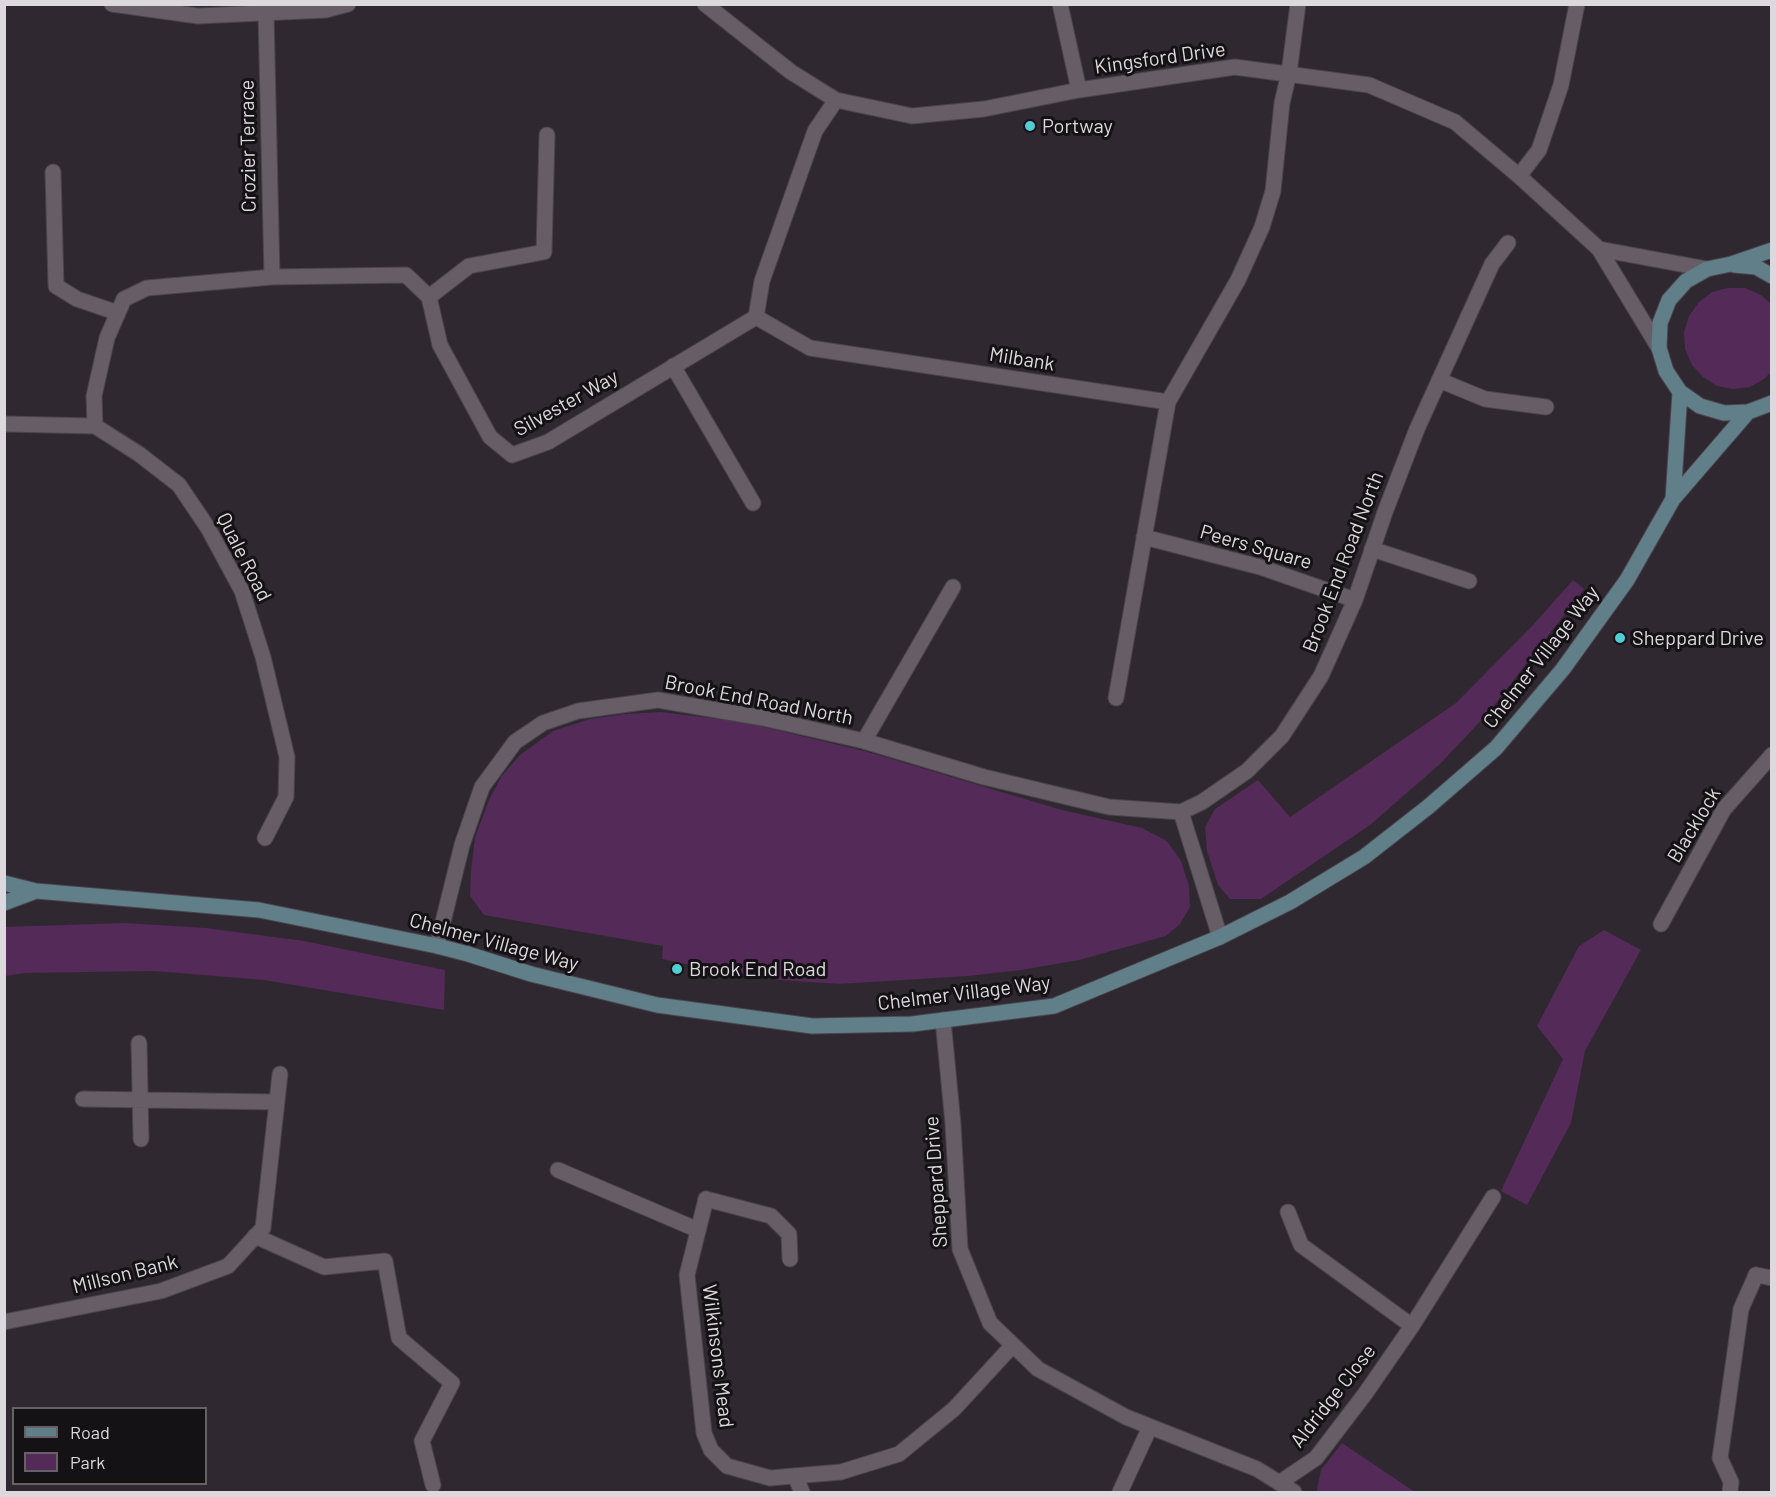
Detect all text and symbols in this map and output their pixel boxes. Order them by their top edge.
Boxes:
street label: Kingsford Drive [1093,37,1227,79]
street label: Crozier Terrace [235,80,261,212]
place label: Portway [1042,114,1113,138]
marker: Portway [1023,119,1037,133]
street label: Milbank [988,342,1056,376]
street label: Silvester Way [510,365,622,441]
street label: Brook End Road North [1297,468,1389,656]
street label: Quale Road [212,509,276,605]
street label: Peers Square [1197,520,1315,574]
street label: Chelmer Village Way [1478,581,1604,733]
place label: Sheppard Drive [1632,626,1764,650]
marker: Sheppard Drive [1613,631,1627,645]
street label: Brook End Road North [663,670,855,730]
street label: Blacklock [1662,783,1726,867]
street label: Chelmer Village Way [407,908,581,976]
place label: Brook End Road [689,957,826,981]
marker: Brook End Road [670,962,684,976]
street label: Chelmer Village Way [876,970,1052,1016]
street label: Sheppard Drive [919,1115,953,1249]
street label: Millson Bank [70,1249,180,1299]
street label: Wilkinsons Mead [697,1283,739,1429]
street label: Aldridge Close [1285,1340,1381,1452]
legend [12,1407,207,1485]
text: Road [70,1421,110,1443]
text: Park [70,1451,105,1473]

